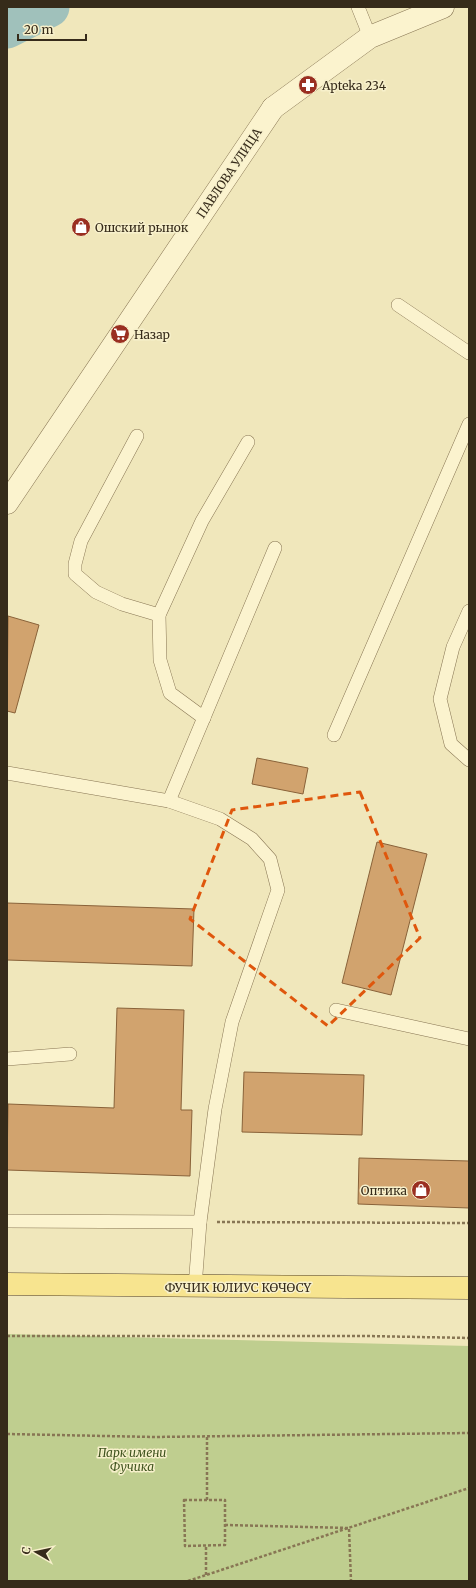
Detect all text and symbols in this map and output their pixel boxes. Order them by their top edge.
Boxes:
scale bar [18,16,86,42]
text: 20 m [24,22,53,37]
pharmacy icon: Apteka 234 [297,74,319,96]
place label: Apteka 234 [321,78,387,93]
street label: ПАВЛОВА УЛИЦА [193,125,265,221]
shop icon: Ошский рынок [70,216,92,238]
place label: Ошский рынок [95,220,189,235]
supermarket icon: Назар [109,323,131,345]
place label: Назар [134,327,170,342]
shop icon: Оптика [410,1179,432,1201]
place label: Оптика [361,1183,408,1198]
street label: ФУЧИК ЮЛИУС КӨЧӨСҮ [165,1280,312,1295]
park label: Парк имени Фучика [98,1445,166,1474]
north arrow [16,1532,56,1572]
text: С [19,1546,34,1555]

